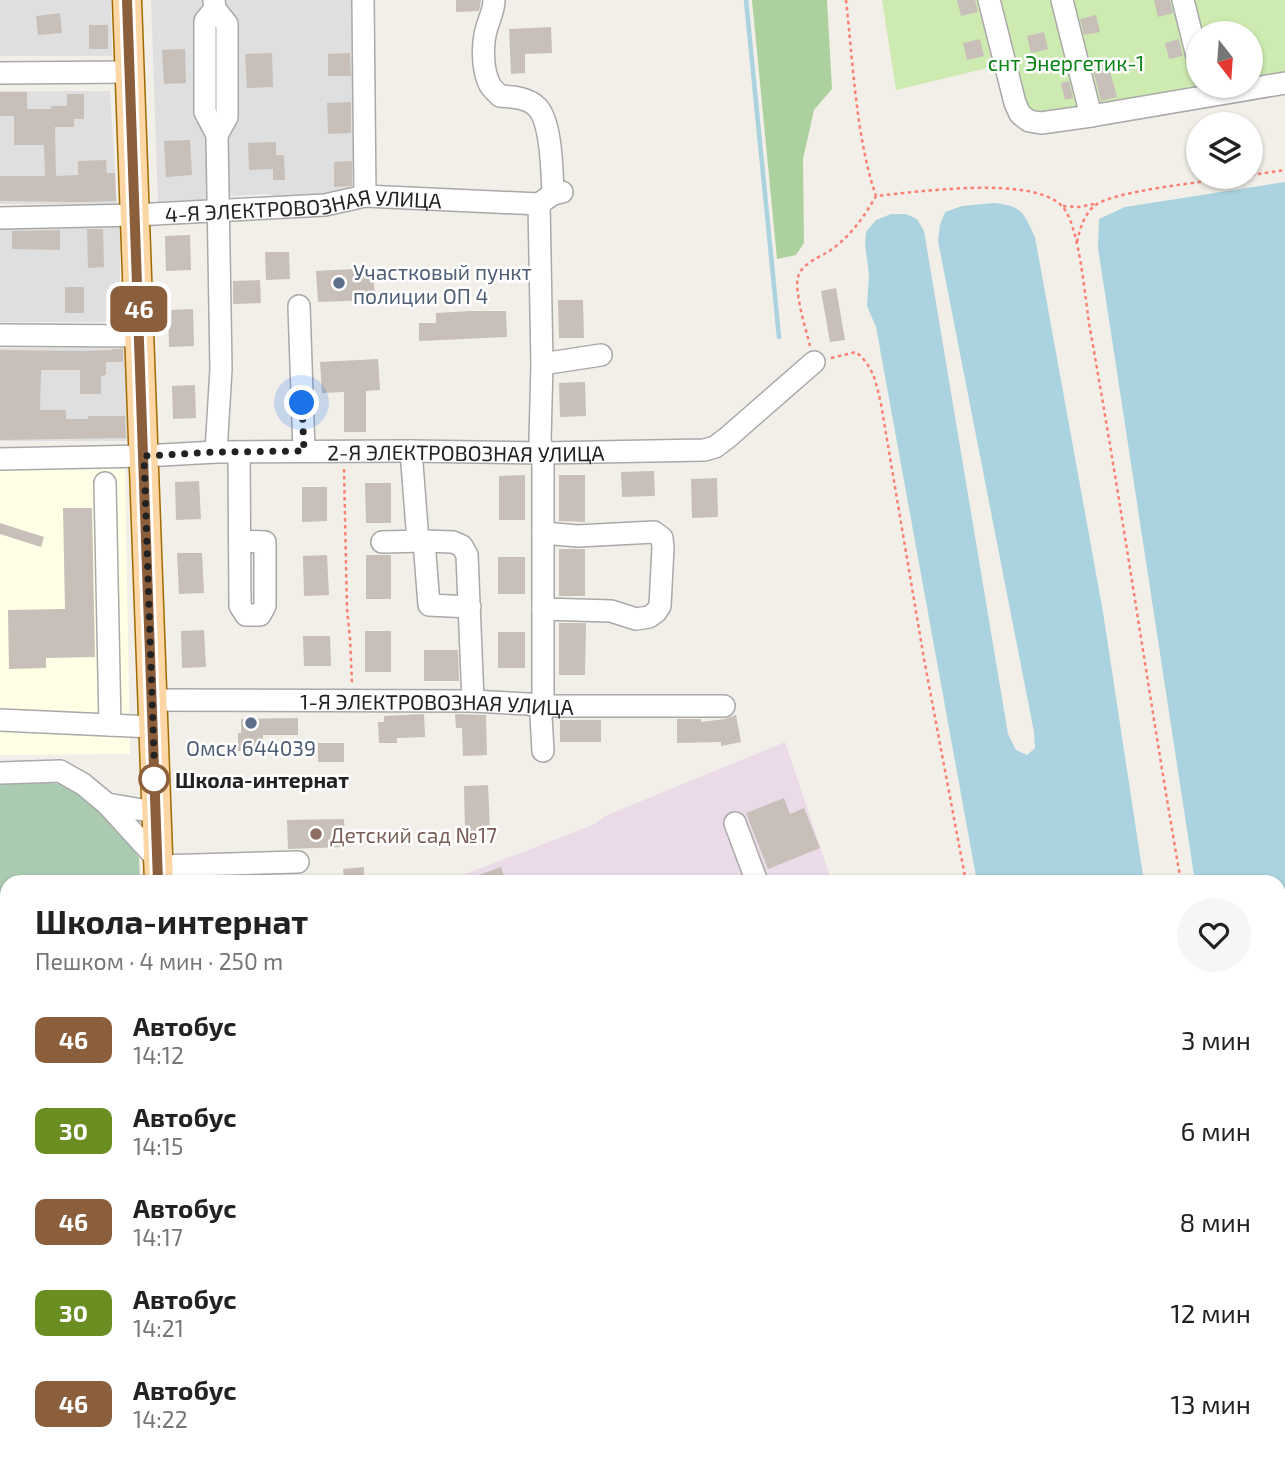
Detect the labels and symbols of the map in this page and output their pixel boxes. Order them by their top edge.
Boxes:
north arrow [1186,21,1264,98]
park label: снт Энергетик-1 [988,50,1144,75]
street label: 4-Я ЭЛЕКТРОВОЗНАЯ УЛИЦА [164,183,442,226]
place label: Участковый пункт полиции ОП 4 [353,259,532,308]
marker: Участковый пункт полиции ОП 4 [331,275,347,291]
line badge: 46 [108,286,170,332]
your location [284,385,319,420]
street label: 2-Я ЭЛЕКТРОВОЗНАЯ УЛИЦА [327,438,605,466]
street label: 1-Я ЭЛЕКТРОВОЗНАЯ УЛИЦА [300,688,574,719]
marker: Омск 644039 [243,715,259,731]
place label: Омск 644039 [186,735,316,760]
marker: Школа-интернат [139,764,169,794]
place label: Школа-интернат [175,767,349,792]
place label: Детский сад №17 [330,822,497,847]
marker: Детский сад №17 [308,826,324,842]

